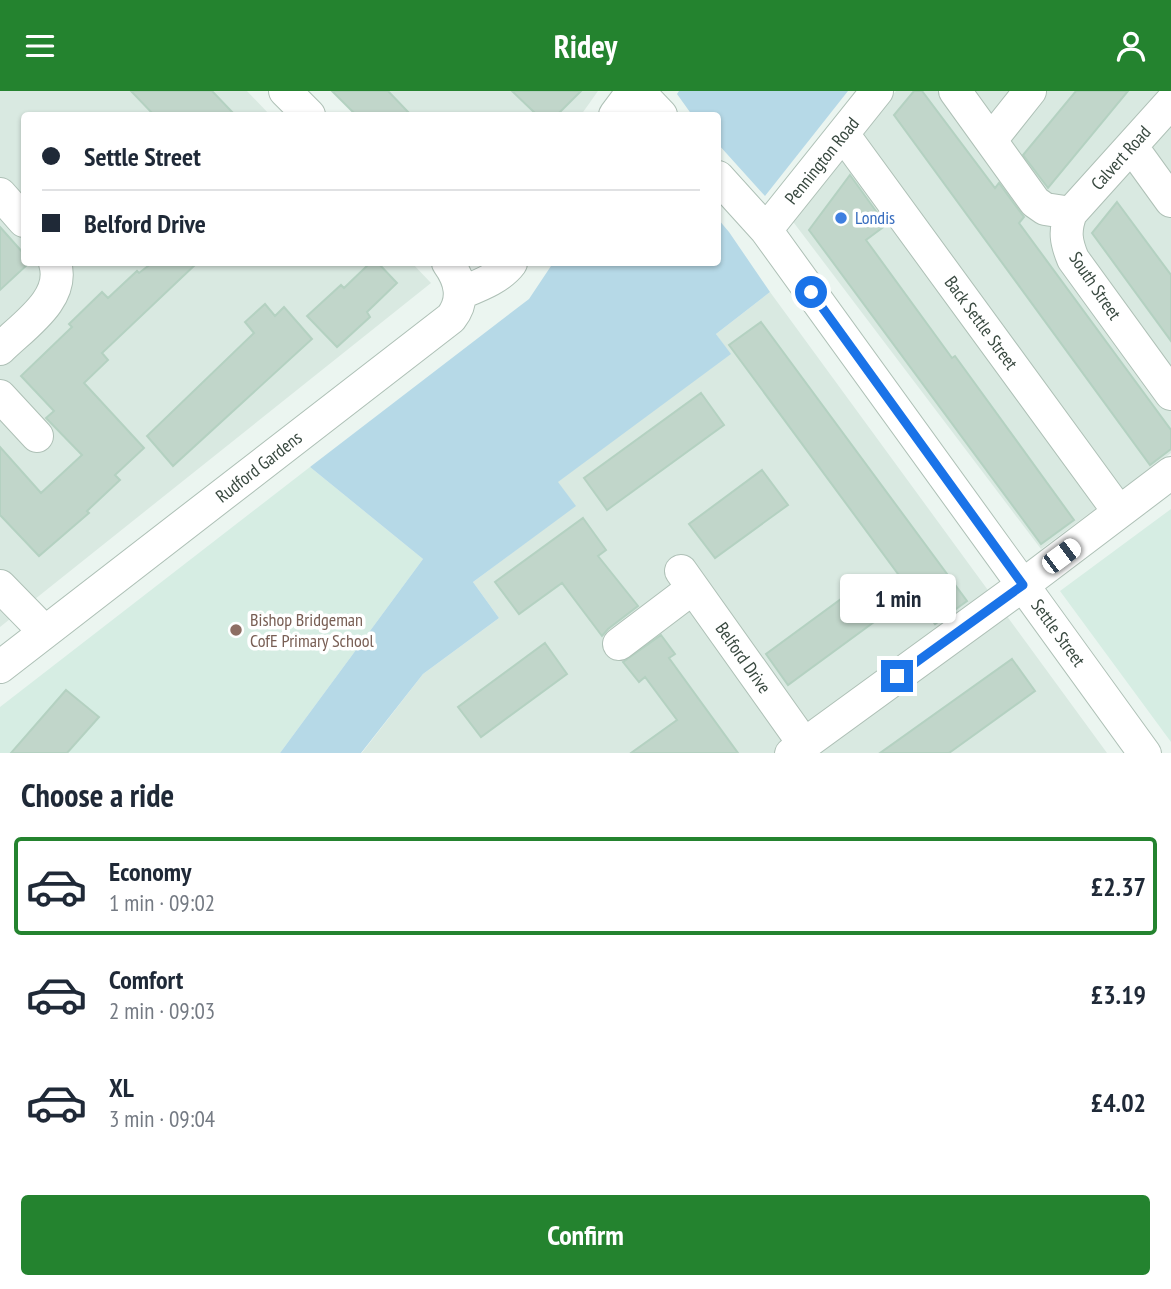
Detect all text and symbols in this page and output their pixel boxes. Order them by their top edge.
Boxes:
text: Ridey [554,25,617,67]
icon: menu [21,27,59,65]
icon: person [1112,27,1150,65]
street label: Pennington Road [779,112,864,209]
street label: Calvert Road [1086,121,1155,195]
text: Settle Street [84,140,201,173]
place label: Londis [855,206,895,229]
text: Belford Drive [84,207,206,240]
marker: Londis [833,210,849,226]
street label: South Street [1064,247,1127,324]
street label: Back Settle Street [940,271,1023,374]
route start [795,276,827,308]
street label: Rudford Gardens [211,426,306,507]
car [1038,535,1085,577]
callout: 1 min [839,575,955,623]
text: 1 min [875,584,921,613]
street label: Settle Street [1026,594,1091,671]
place label: Bishop Bridgeman CofE Primary School [250,608,374,652]
street label: Belford Drive [711,618,776,698]
marker: Bishop Bridgeman CofE Primary School [228,622,244,638]
route end [881,660,913,692]
text: Choose a ride [21,774,174,816]
icon: car [25,855,88,918]
text: Economy [109,855,191,888]
text: £2.37 [1091,870,1146,903]
text: 1 min · 09:02 [109,888,215,917]
icon: car [25,963,88,1026]
text: Comfort [109,963,183,996]
text: £3.19 [1091,978,1146,1011]
text: 2 min · 09:03 [109,996,215,1025]
icon: car [25,1071,88,1134]
text: XL [109,1071,134,1104]
text: £4.02 [1091,1086,1146,1119]
text: 3 min · 09:04 [109,1104,215,1133]
button: Confirm [21,1195,1150,1275]

